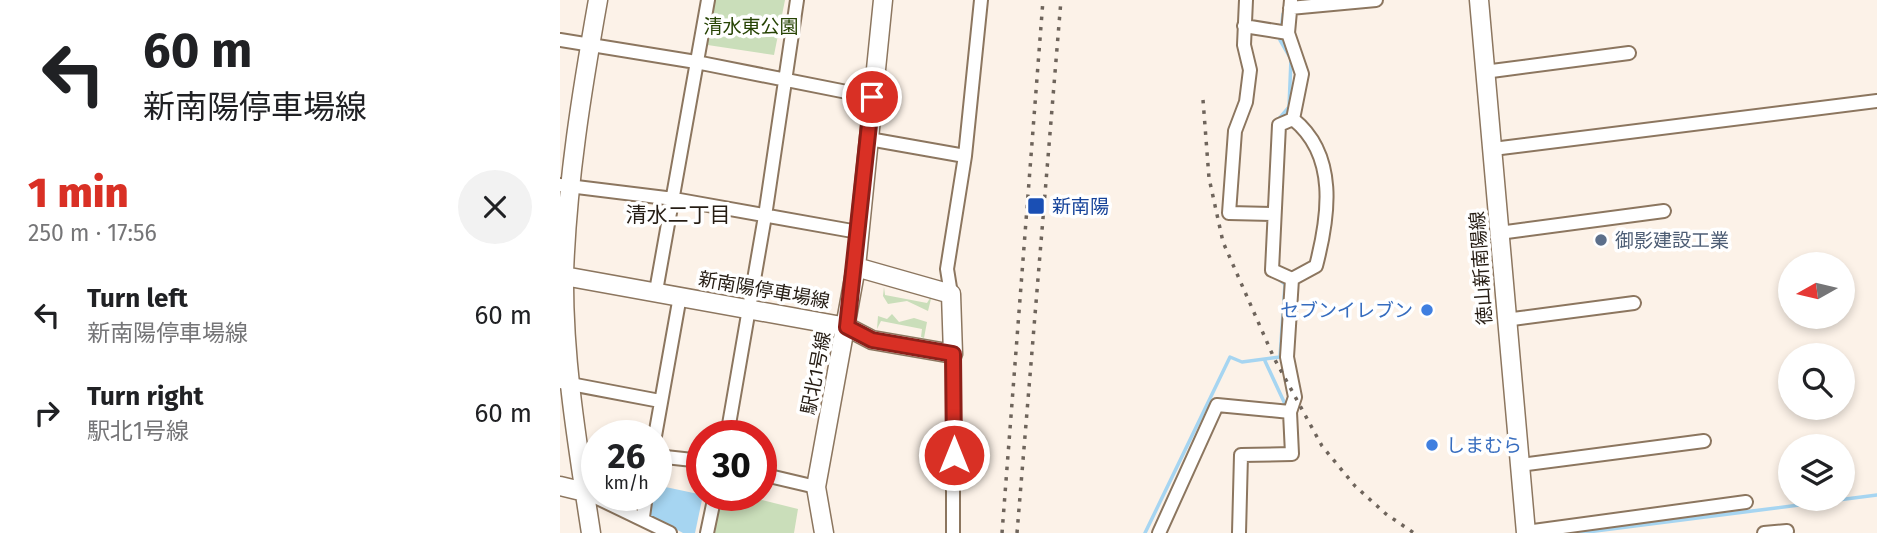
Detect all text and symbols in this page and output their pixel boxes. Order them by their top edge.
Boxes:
park label: 清水東公園 [703,15,799,38]
text: 60 m [143,21,252,80]
icon: left [28,28,119,119]
pin [842,67,902,127]
icon: arrive [853,78,891,116]
text: 新南陽停車場線 [143,88,367,126]
text: 1 min [28,168,129,218]
button: close [458,170,532,244]
place label: 新南陽 [1052,195,1109,218]
marker: 新南陽 [1026,196,1046,216]
district label: 清水二丁目 [626,202,731,228]
street label: 徳山新南陽線 [1466,210,1496,326]
text: 250 m · 17:56 [28,219,157,247]
place label: 御影建設工業 [1615,229,1729,252]
marker: 御影建設工業 [1593,232,1609,248]
north arrow [1778,252,1855,329]
map controls [1778,252,1855,511]
street label: 新南陽停車場線 [697,267,831,313]
text: Turn left [87,283,188,314]
icon: left [28,296,66,334]
place label: セブンイレブン [1280,299,1413,322]
text: 60 m [474,300,532,331]
marker: セブンイレブン [1419,302,1435,318]
text: 新南陽停車場線 [87,319,248,347]
street label: 駅北1号線 [797,329,835,417]
button: search [1778,343,1855,420]
text: Turn right [87,381,204,412]
icon: right [28,394,66,432]
text: 60 m [474,398,532,429]
text: 駅北1号線 [87,417,189,445]
position arrow [917,418,991,492]
speed limit sign: 30 [686,420,777,511]
place label: しまむら [1446,434,1522,457]
button: layers [1778,434,1855,511]
text: 26 [608,435,645,477]
marker: しまむら [1424,437,1440,453]
text: km/h [604,472,649,494]

